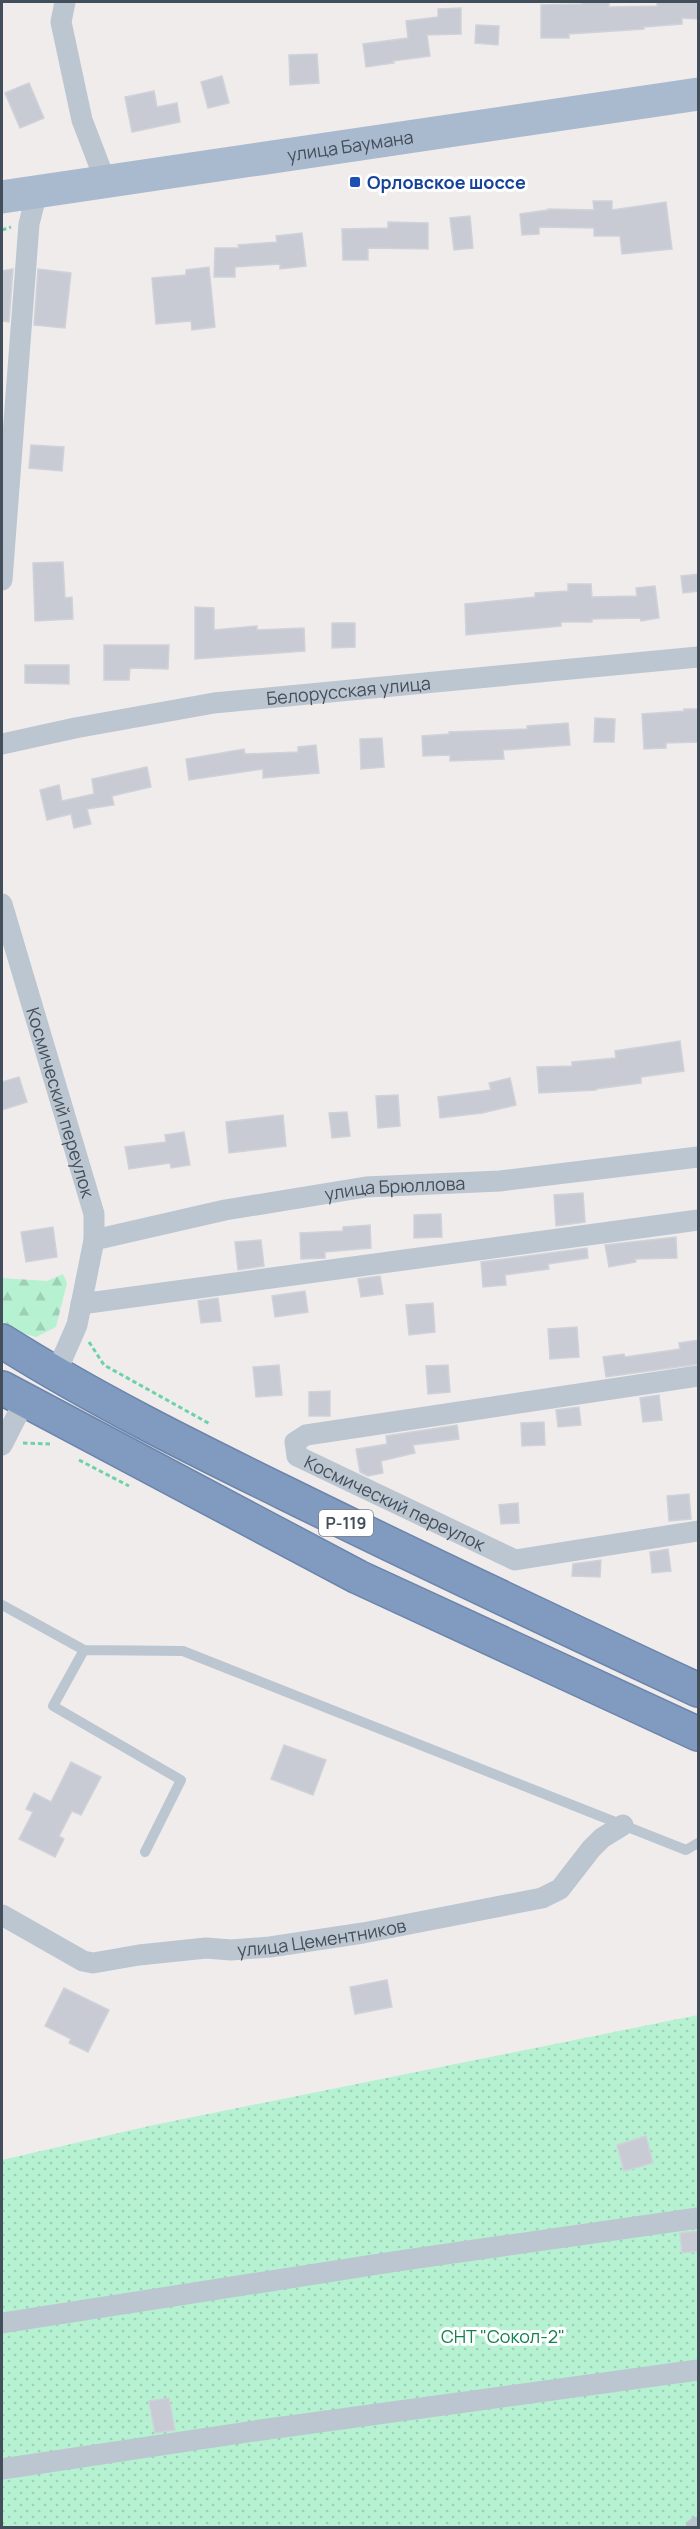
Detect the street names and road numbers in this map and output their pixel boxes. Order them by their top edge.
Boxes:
street label: улица Баумана [285,124,415,167]
street label: Белорусская улица [265,670,432,710]
street label: Космический переулок [21,1004,101,1202]
street label: улица Брюллова [323,1171,466,1206]
street label: Космический переулок [301,1449,490,1556]
road number: Р-119 [319,1510,373,1536]
street label: улица Цементников [236,1913,408,1961]

